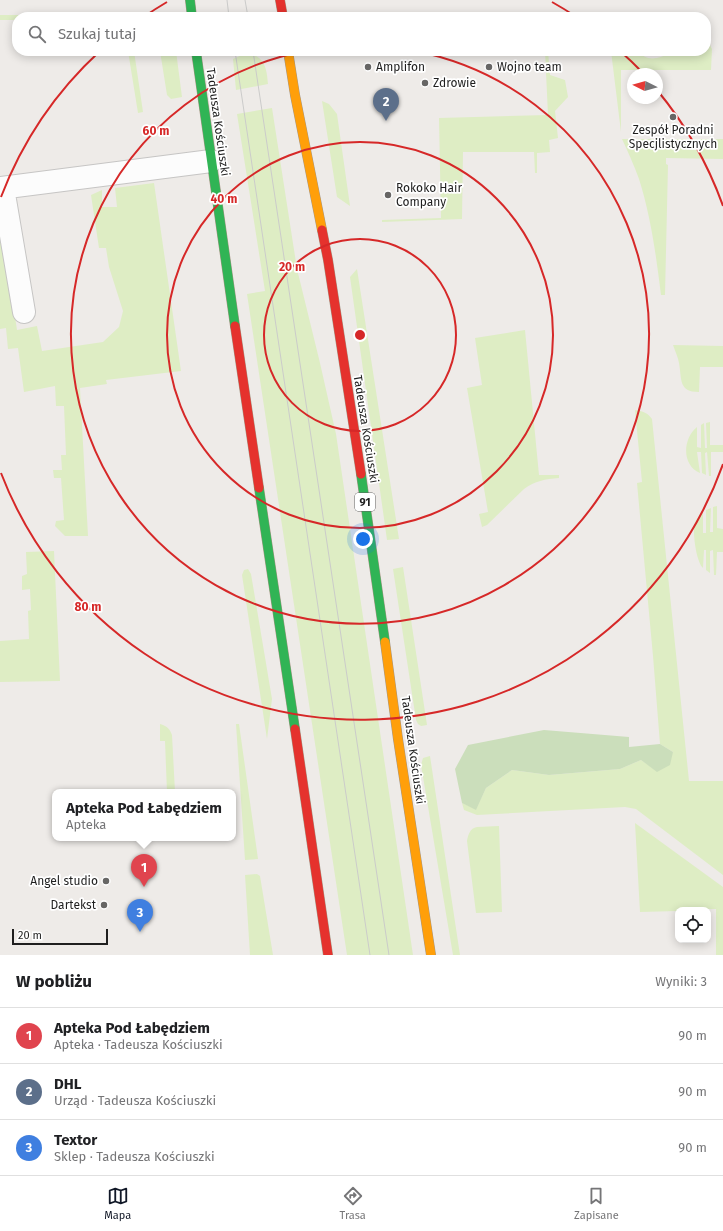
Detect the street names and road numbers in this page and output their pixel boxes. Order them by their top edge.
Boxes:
street label: Tadeusza Kościuszki [203,67,233,177]
street label: Tadeusza Kościuszki [351,374,381,484]
road number: 91 [355,493,375,511]
street label: Tadeusza Kościuszki [398,695,428,805]

